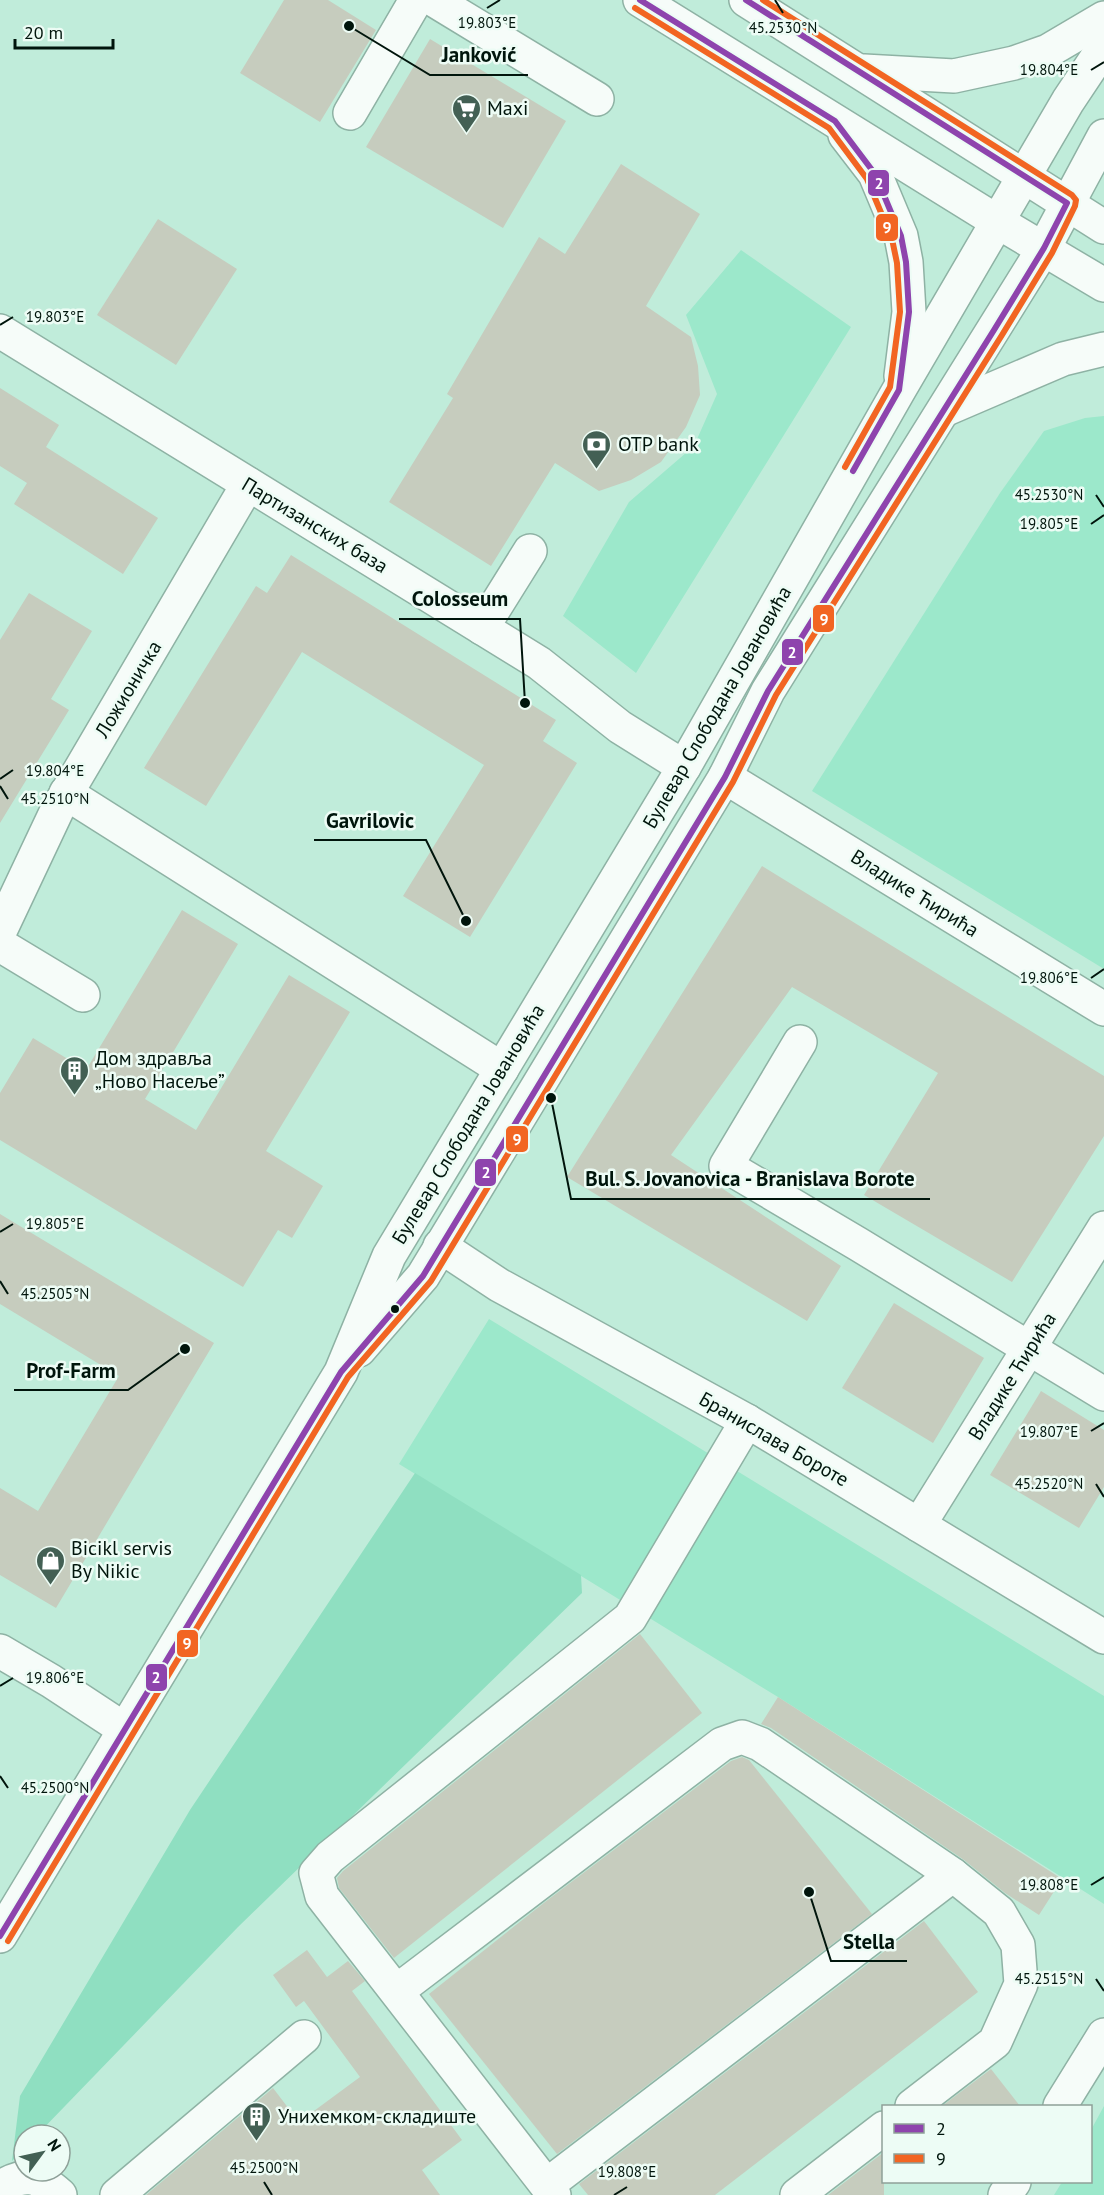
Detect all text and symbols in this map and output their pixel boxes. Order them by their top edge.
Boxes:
scale bar [15,12,112,50]
text: 19.803°E [458,13,516,32]
text: 45.2530°N [749,18,817,37]
text: 20 m [24,21,63,44]
callout: Janković [430,36,528,75]
text: Janković [441,41,516,68]
text: 19.804°E [1020,60,1078,79]
supermarket icon: Maxi [450,92,482,134]
place label: Maxi [487,95,528,121]
line badge: 2 [867,169,890,197]
text: 2 [874,173,884,193]
line badge: 9 [875,213,899,242]
text: 9 [882,217,892,237]
text: 19.803°E [26,307,84,326]
bank icon: OTP bank [581,428,613,470]
place label: OTP bank [618,431,699,457]
street label: Партизанских база [237,471,393,579]
text: 45.2530°N [1015,485,1083,504]
text: 19.805°E [1020,514,1078,533]
callout: Colosseum [399,580,520,619]
street label: Булевар Слободана Јовановића [637,581,797,833]
text: Colosseum [412,585,508,612]
line badge: 9 [812,604,835,633]
text: 9 [819,609,829,629]
street label: Ложионичка [88,636,167,743]
line badge: 2 [781,638,804,666]
text: 2 [787,642,797,662]
text: 19.804°E [26,761,84,780]
text: 45.2510°N [21,789,89,808]
callout: Gavrilovic [314,801,426,840]
text: Gavrilovic [326,807,414,834]
street label: Владике Ћирића [846,843,984,943]
text: 19.806°E [1020,968,1078,987]
street label: Булевар Слободана Јовановића [386,999,550,1249]
place label: Дом здравља „Ново Насеље” [95,1045,225,1094]
building icon: Дом здравља „Ново Насеље” [58,1054,90,1096]
line badge: 9 [505,1125,529,1153]
text: 9 [512,1129,522,1149]
line badge: 2 [474,1158,497,1187]
callout: Bul. S. Jovanovica - Branislava Borote [571,1160,930,1199]
text: 2 [481,1162,491,1182]
text: Bul. S. Jovanovica - Branislava Borote [585,1165,915,1192]
text: 19.805°E [26,1214,84,1233]
text: 45.2505°N [21,1284,89,1303]
unlabelled marker [389,1303,401,1315]
street label: Владике Ћирића [962,1307,1062,1445]
callout: Prof-Farm [14,1351,128,1390]
text: Prof-Farm [26,1357,116,1384]
street label: Бранислава Бороте [695,1386,853,1492]
text: 19.807°E [1020,1422,1078,1441]
text: 45.2520°N [1015,1474,1083,1493]
place label: Bicikl servis By Nikic [71,1535,172,1584]
shop icon: Bicikl servis By Nikic [34,1544,66,1586]
line badge: 9 [176,1629,199,1658]
text: 9 [182,1633,192,1653]
line badge: 2 [145,1663,168,1692]
text: 2 [151,1667,161,1687]
text: 19.806°E [26,1668,84,1687]
text: 45.2500°N [21,1778,89,1797]
text: 19.808°E [1020,1875,1078,1894]
callout: Stella [831,1922,907,1961]
text: Stella [843,1928,895,1955]
text: 45.2515°N [1015,1969,1083,1988]
building icon: Унихемком-складиште [241,2100,273,2142]
place label: Унихемком-складиште [278,2103,476,2129]
legend [882,2105,1092,2183]
text: 2 [936,2117,946,2140]
north arrow [12,2123,72,2183]
text: N [43,2135,66,2155]
text: 9 [936,2147,946,2170]
text: 45.2500°N [230,2158,298,2177]
text: 19.808°E [598,2162,656,2181]

